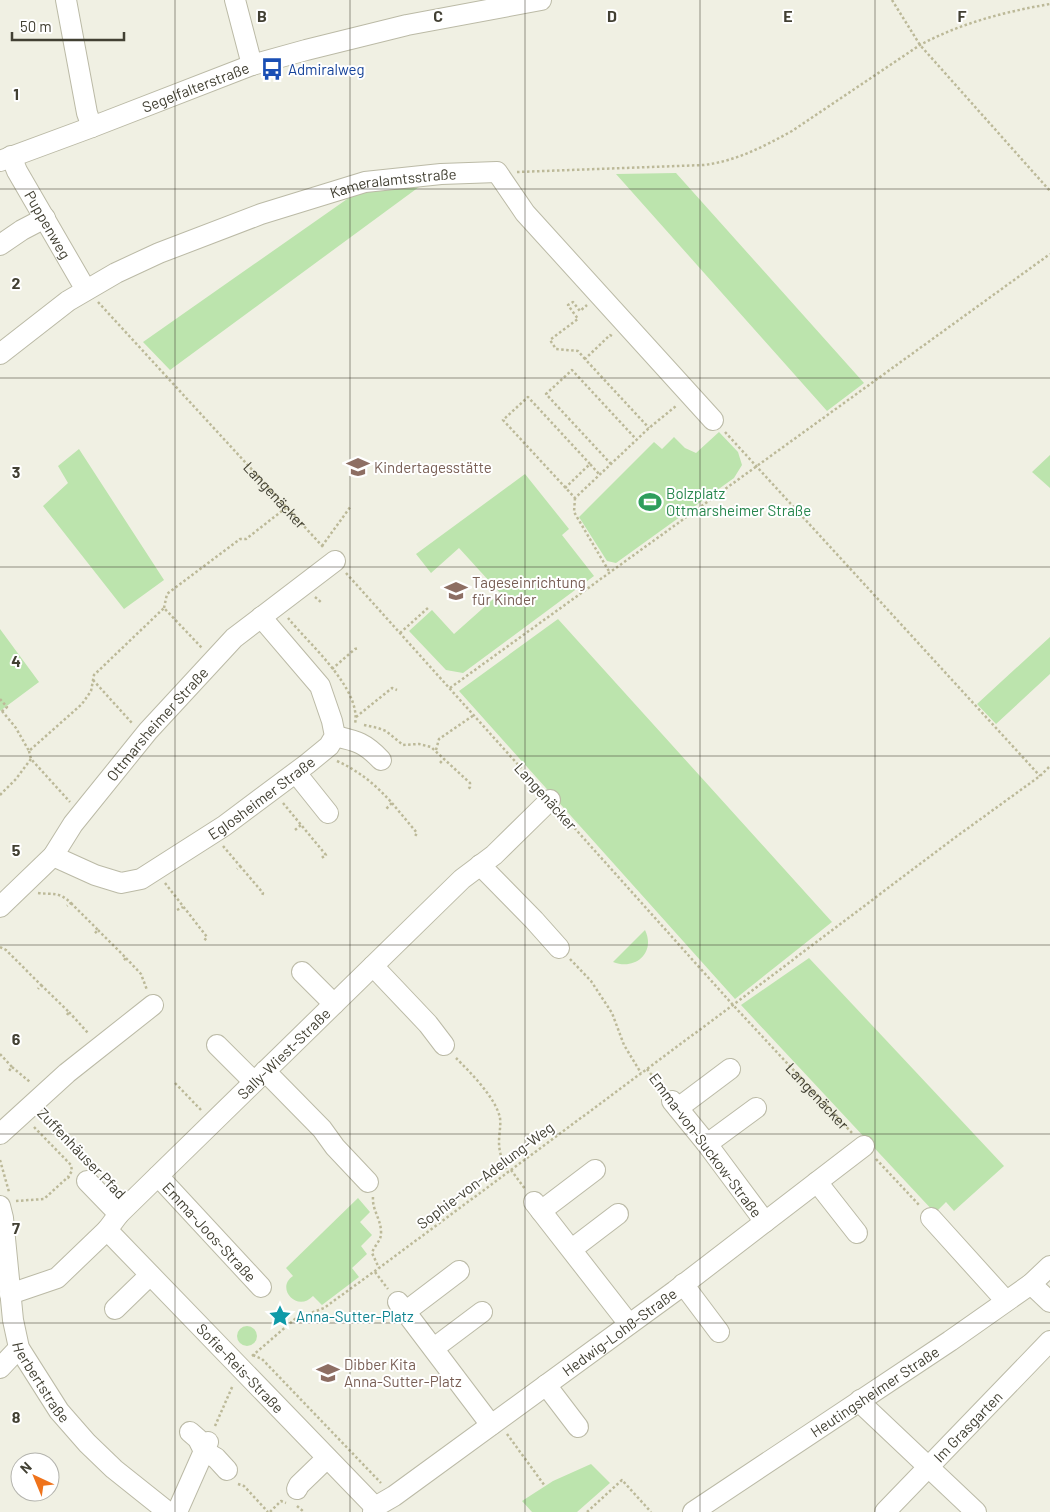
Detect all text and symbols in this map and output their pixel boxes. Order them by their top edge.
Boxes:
text: B [257,6,267,25]
text: C [433,6,443,25]
text: D [607,6,617,25]
text: E [783,6,793,25]
text: F [958,6,967,25]
scale bar [12,10,125,42]
text: 50 m [20,17,52,35]
bus stop icon: Admiralweg [259,56,285,82]
street label: Segelfalterstraße [139,58,251,116]
place label: Admiralweg [288,60,364,78]
text: 1 [13,84,19,103]
street label: Kameralamtsstraße [328,164,457,201]
street label: Puppenweg [21,187,75,262]
text: 2 [12,273,21,292]
school or university icon: Kindertagesstätte [345,454,371,480]
street label: Langenäcker [240,458,311,533]
place label: Kindertagesstätte [374,458,492,476]
text: 3 [12,462,20,481]
place label: Bolzplatz Ottmarsheimer Straße [666,484,811,519]
sports icon: Bolzplatz Ottmarsheimer Straße [637,489,663,515]
place label: Tageseinrichtung für Kinder [472,573,586,608]
school or university icon: Tageseinrichtung für Kinder [443,578,469,604]
text: 4 [11,651,21,670]
street label: Ottmarsheimer Straße [102,663,212,784]
street label: Eglosheimer Straße [205,752,318,843]
street label: Langenäcker [511,759,581,834]
text: 5 [12,840,21,859]
street label: Sally-Wiest-Straße [233,1004,334,1103]
text: 6 [12,1029,21,1048]
street label: Langenäcker [782,1059,853,1133]
street label: Emma-von-Suckow-Straße [646,1069,766,1221]
street label: Zuffenhäuser Pfad [34,1104,130,1202]
street label: Sophie-von-Adelung-Weg [413,1118,557,1232]
street label: Emma-Joos-Straße [159,1178,260,1285]
text: 7 [12,1218,20,1237]
street label: Hedwig-Lohß-Straße [558,1284,680,1380]
place icon: Anna-Sutter-Platz [267,1303,293,1329]
place label: Anna-Sutter-Platz [296,1307,414,1325]
street label: Sofie-Reis-Straße [193,1319,288,1417]
street label: Herbertstraße [9,1340,74,1426]
street label: Heutingsheimer Straße [807,1342,942,1440]
place label: Dibber Kita Anna-Sutter-Platz [344,1355,462,1390]
school or university icon: Dibber Kita Anna-Sutter-Platz [315,1360,341,1386]
street label: Im Grasgarten [929,1387,1006,1466]
text: 8 [12,1407,21,1426]
north arrow [10,1452,60,1502]
text: N [16,1458,35,1477]

